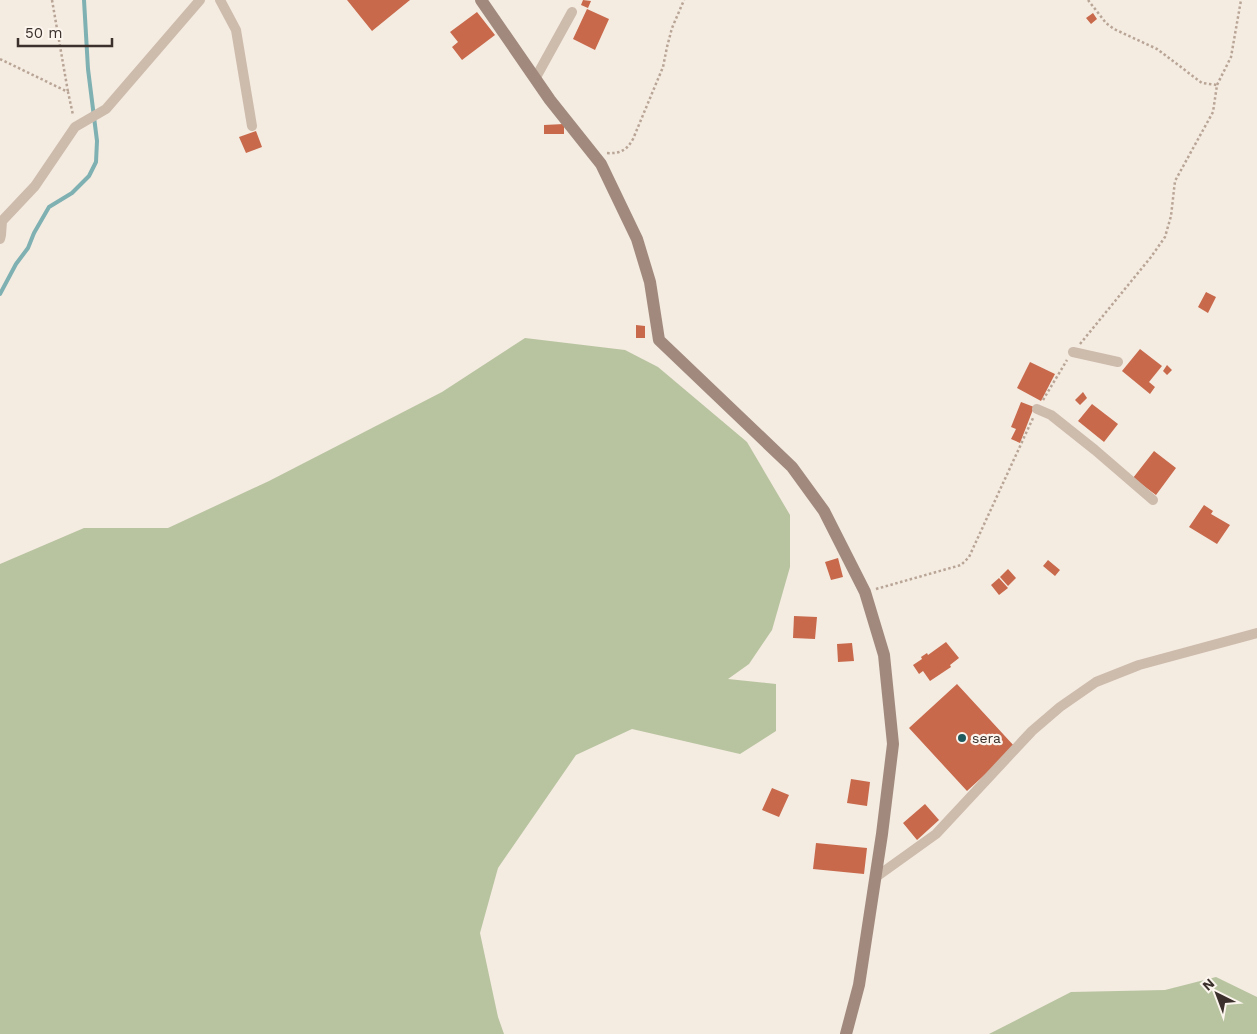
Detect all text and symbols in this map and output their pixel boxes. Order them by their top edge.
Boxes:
scale bar [18,15,111,47]
text: 50 m [25,24,62,42]
place label: sera [972,730,1001,746]
marker: sera [956,732,968,744]
north arrow [1192,969,1242,1019]
text: N [1199,975,1218,994]

